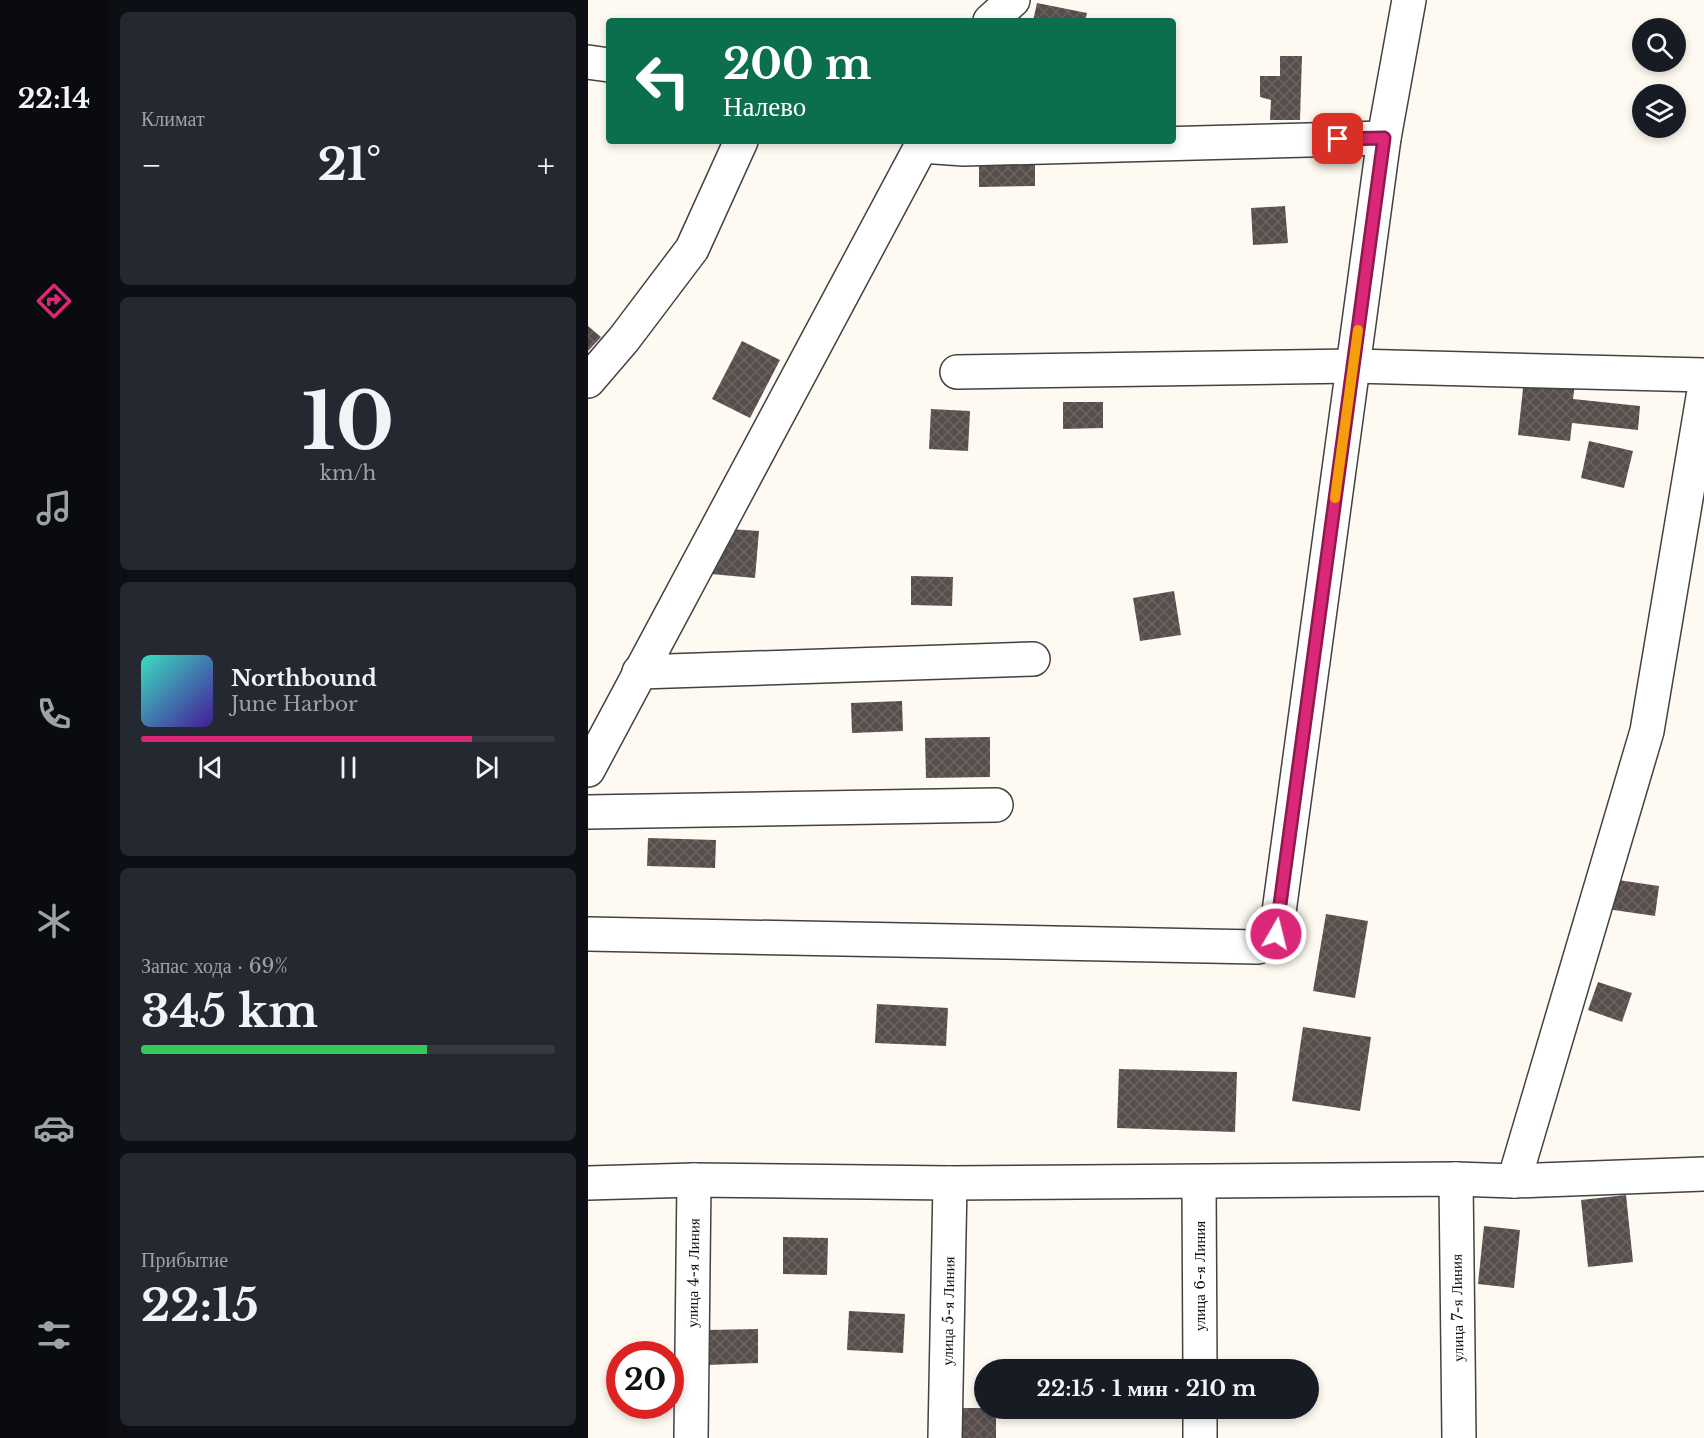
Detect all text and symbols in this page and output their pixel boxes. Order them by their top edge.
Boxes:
map controls [1632,18,1686,138]
button: search [1632,18,1686,72]
text: 200 m [723,38,871,90]
icon: left [624,42,702,120]
text: 22:14 [18,82,90,115]
button: layers [1632,84,1686,138]
text: Налево [723,90,806,123]
text: Климат [141,107,205,131]
pin [1312,113,1363,164]
icon: arrive [1321,122,1354,155]
text: 21° [317,136,381,192]
text: − [141,145,162,186]
text: + [537,145,555,186]
icon: directions [33,280,75,322]
text: 10 [302,373,394,470]
text: km/h [320,461,376,485]
icon: music [33,487,75,529]
text: Northbound [231,665,377,692]
text: June Harbor [231,692,358,716]
icon: phone [33,693,75,735]
icon: previous [194,751,227,784]
icon: pause [332,751,365,784]
icon: next [470,751,503,784]
icon: climate [33,900,75,942]
position arrow [1244,902,1308,966]
text: Запас хода · 69% [141,954,288,978]
text: 345 km [141,983,318,1039]
icon: car [33,1107,75,1149]
street label: улица 4-я Линия [683,1218,703,1328]
street label: улица 6-я Линия [1190,1221,1209,1331]
text: Прибытие [141,1248,228,1272]
street label: улица 7-я Линия [1447,1254,1467,1362]
street label: улица 5-я Линия [938,1256,958,1366]
text: 22:15 [141,1277,259,1333]
icon: filters [33,1314,75,1356]
speed limit sign: 20 [606,1341,684,1419]
text: 22:15 · 1 мин · 210 m [1037,1375,1256,1402]

